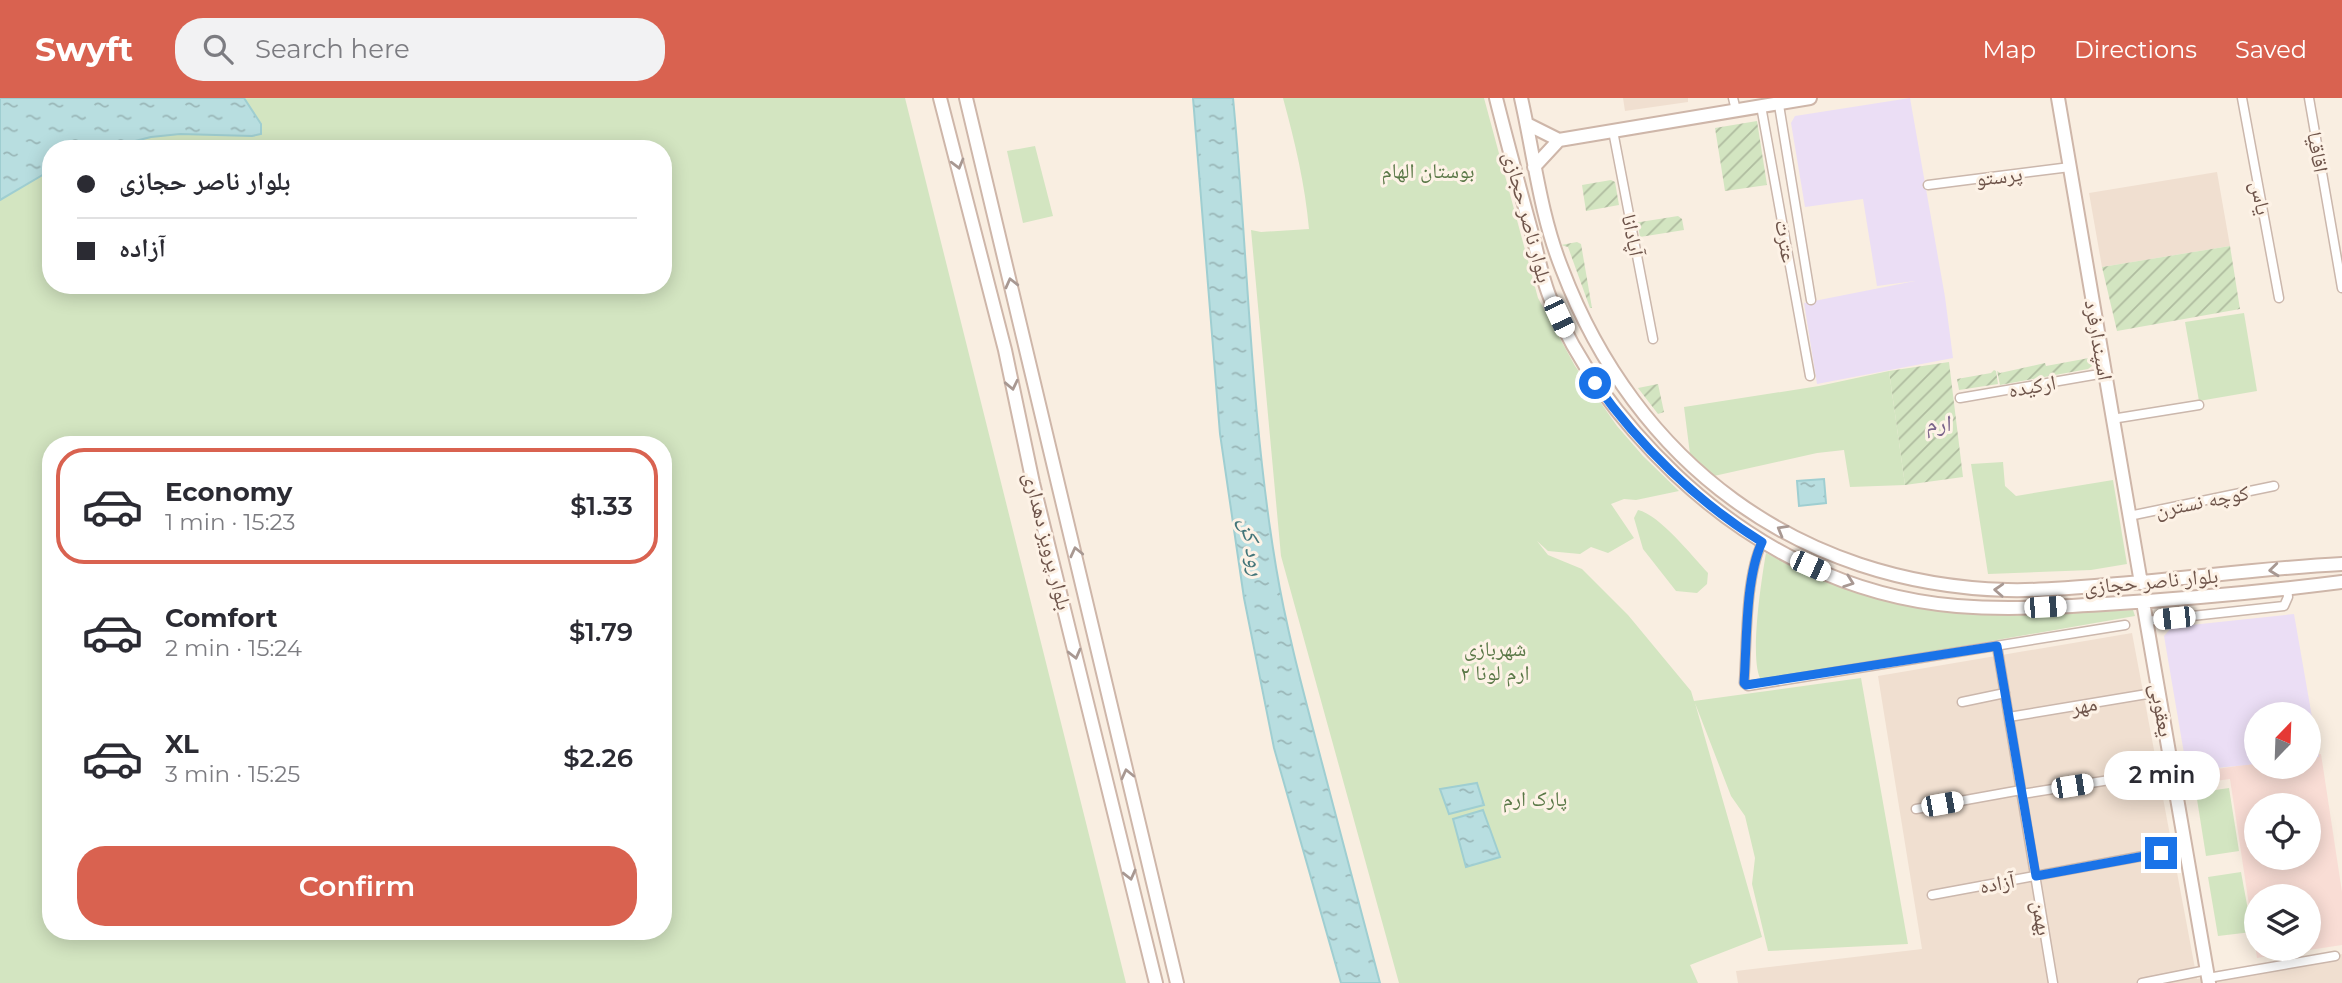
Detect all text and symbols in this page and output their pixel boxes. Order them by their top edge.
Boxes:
search box [175,18,665,81]
text: Swyft [35,29,133,69]
icon: search [199,30,237,68]
text: Search here [255,33,410,65]
text: Map [1983,35,2036,64]
text: Directions [2074,35,2197,64]
text: Saved [2235,35,2307,64]
street label: اقاقیا [2302,130,2334,174]
street label: بلوار ناصر حجازی [1498,149,1558,285]
one-way arrow [949,158,964,170]
park label: بوستان الهام [1381,158,1475,185]
street label: پرستو [1974,161,2024,191]
text: بلوار ناصر حجازی [119,165,290,197]
street label: یاس [2245,179,2276,217]
street label: آپادانا [1617,212,1649,259]
street label: عترت [1770,218,1802,265]
text: آزاده [119,232,166,264]
one-way arrow [1005,277,1019,289]
car [1541,294,1578,340]
street label: اسپندارفرد [2079,298,2118,382]
route start [1579,367,1611,399]
street label: ارکیده [2006,370,2058,402]
one-way arrow [1004,379,1019,391]
district label: ارم [1926,409,1952,439]
street label: بلوار پرویز دهداری [1019,469,1077,613]
icon: car [81,475,144,538]
text: Economy [165,476,292,508]
street label: کوچه نسترن [2153,480,2251,522]
text: $1.33 [570,490,633,522]
text: 1 min · 15:23 [165,508,296,536]
water label: رود کن [1233,516,1272,578]
one-way arrow [1777,525,1790,538]
one-way arrow [1069,546,1084,558]
car [1787,548,1834,584]
one-way arrow [2268,562,2280,577]
street label: بلوار ناصر حجازی [2083,563,2219,599]
one-way arrow [1843,574,1855,588]
one-way arrow [1994,582,2005,597]
car [2024,595,2067,619]
icon: car [81,601,144,664]
text: Comfort [165,602,277,634]
car [2153,605,2196,631]
text: $1.79 [569,616,633,648]
text: 2 min · 15:24 [165,634,302,662]
park label: شهربازی ارم لونا ۲ [1460,636,1530,687]
one-way arrow [1067,648,1081,660]
street label: یعقوبی [2144,681,2179,739]
street label: مهر [2068,690,2099,720]
north arrow [2244,702,2320,779]
map controls [2244,702,2321,961]
icon: car [81,727,144,790]
text: XL [165,728,199,760]
text: $2.26 [563,742,633,774]
callout: 2 min [2103,752,2219,800]
text: 3 min · 15:25 [165,760,300,788]
text: 2 min [2129,761,2195,789]
one-way arrow [1120,768,1135,780]
car [2050,772,2095,800]
park label: پارک ارم [1503,786,1567,813]
car [1920,790,1965,818]
button: locate [2244,793,2321,870]
route end [2145,837,2177,869]
button: Confirm [77,846,637,926]
street label: آزاده [1977,868,2017,898]
one-way arrow [1122,869,1136,881]
button: layers [2244,884,2321,961]
street label: بهمن [2026,899,2057,937]

